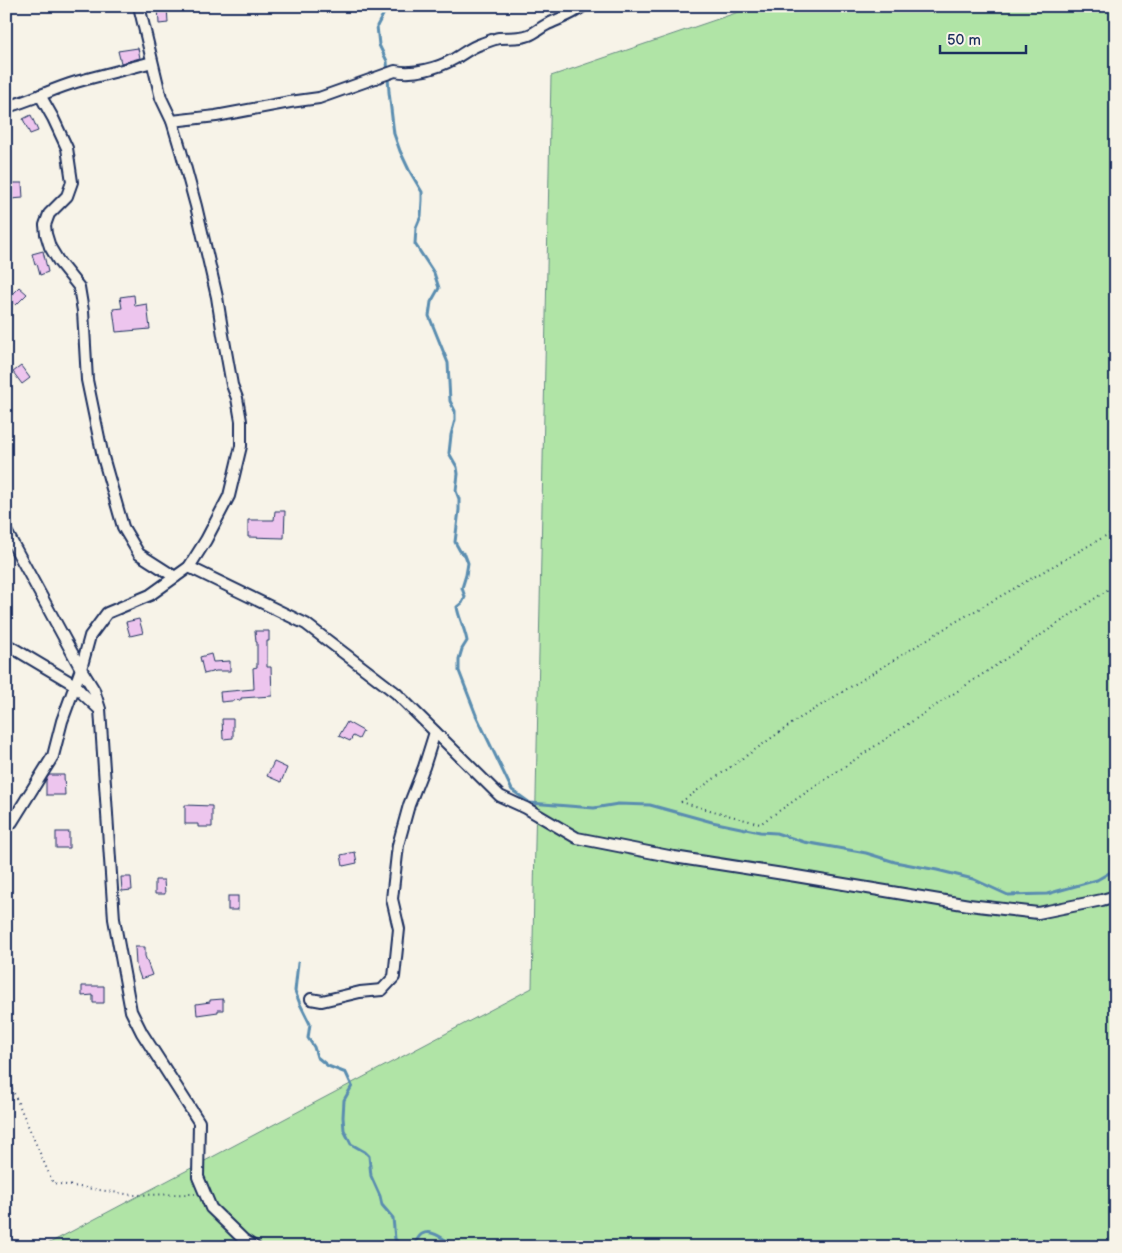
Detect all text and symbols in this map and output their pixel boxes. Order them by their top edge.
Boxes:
scale bar [940,22,1026,54]
text: 50 m [947,31,981,50]

